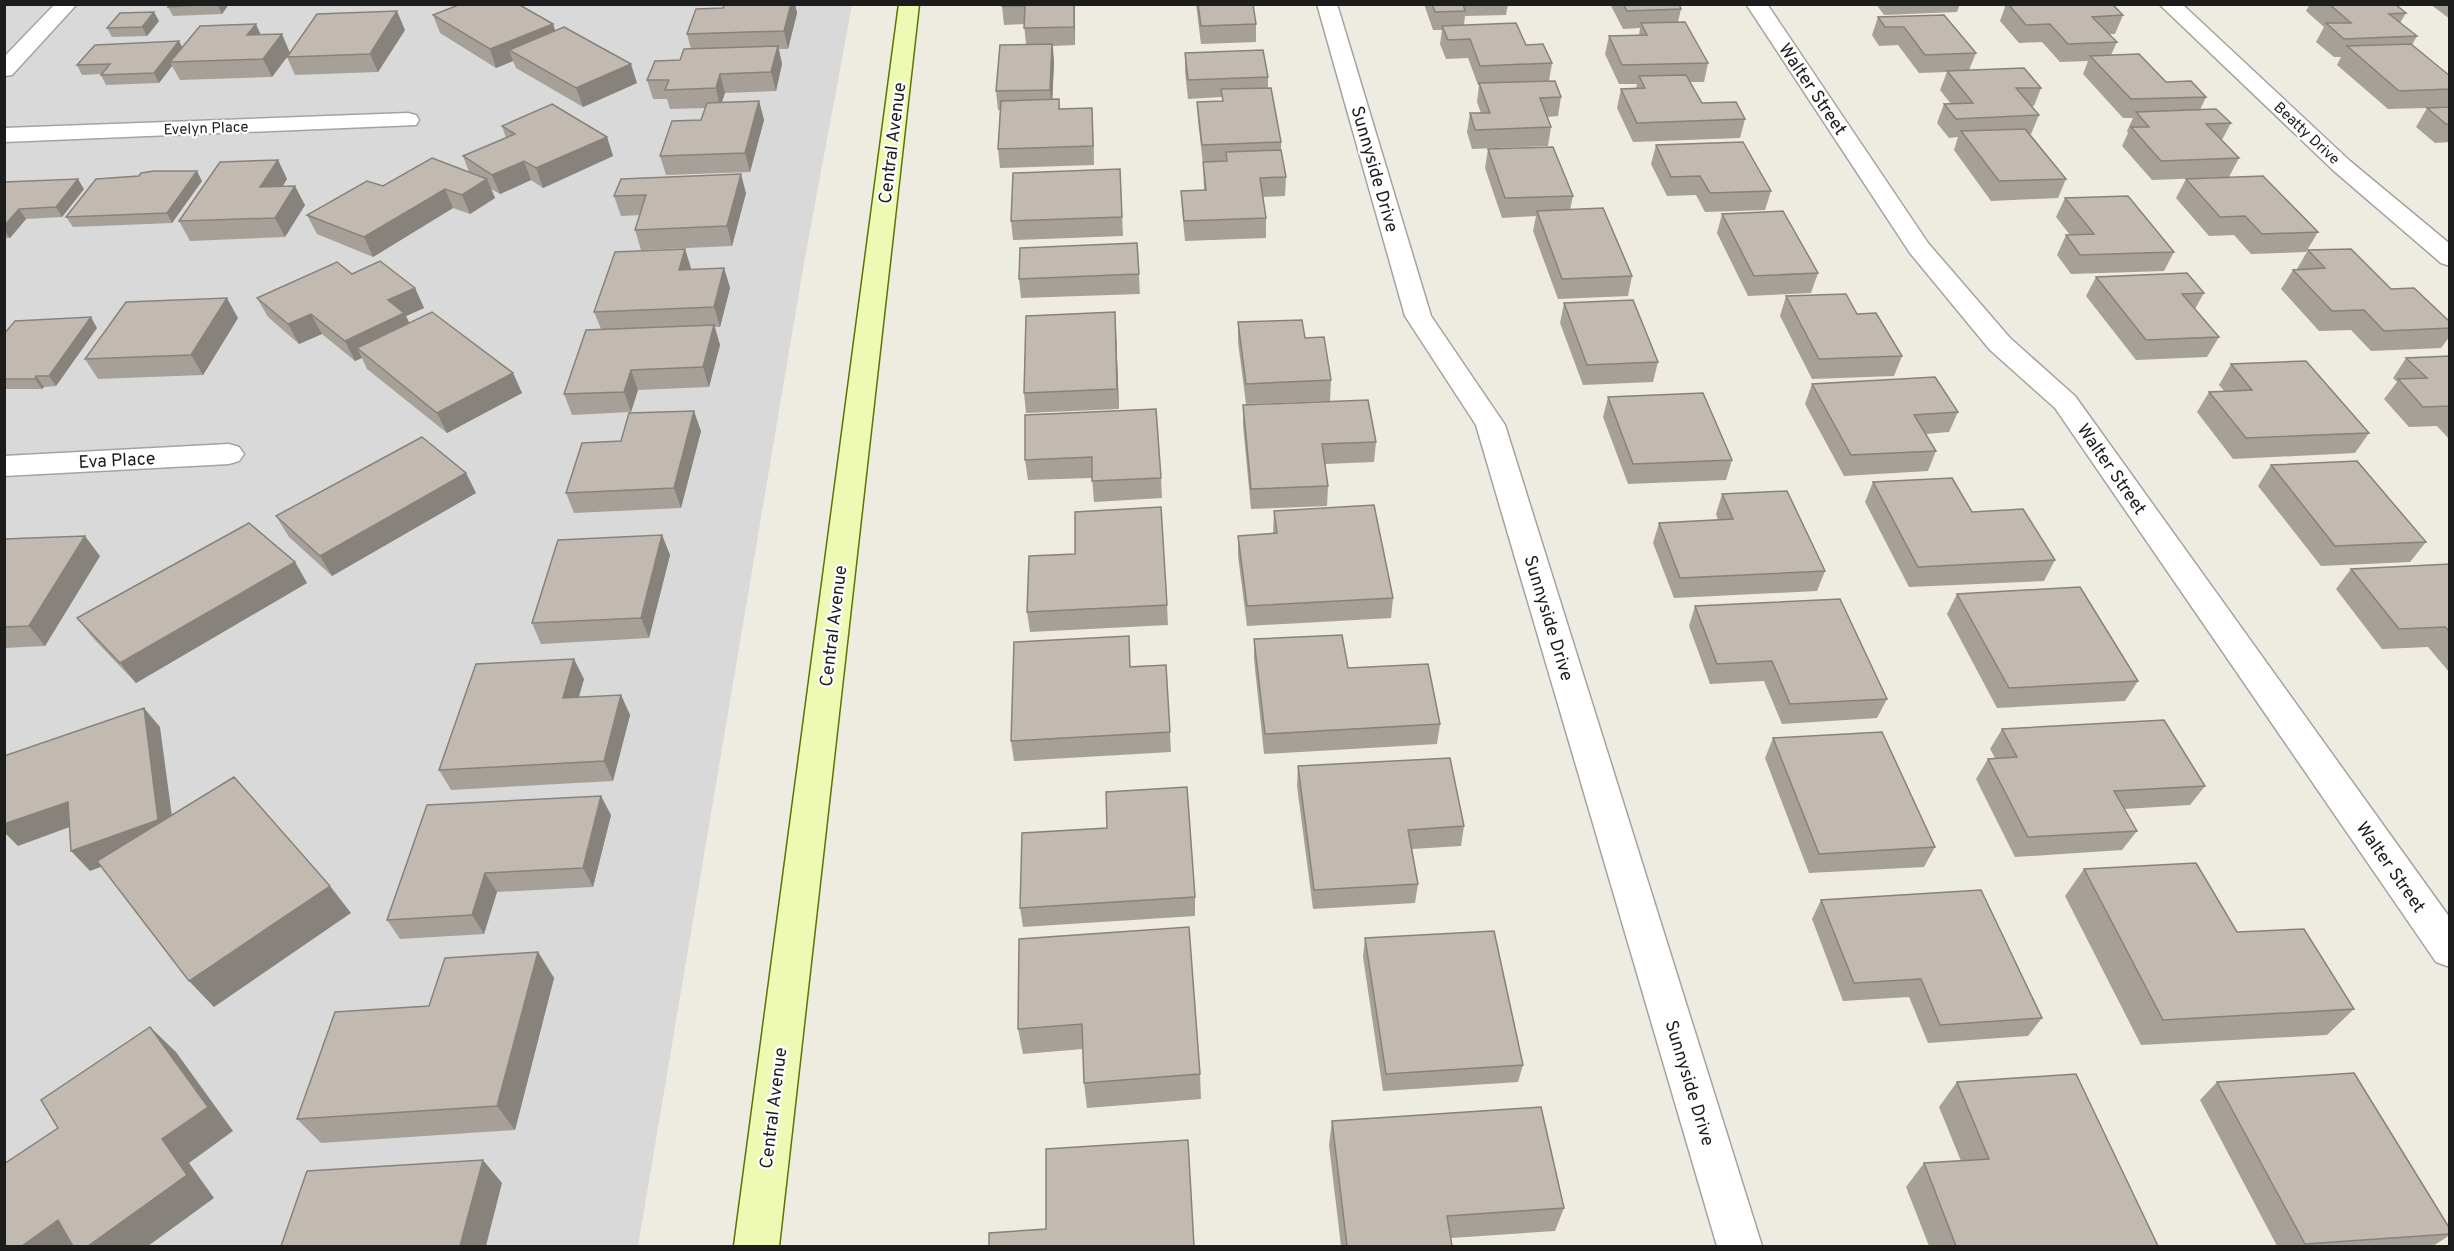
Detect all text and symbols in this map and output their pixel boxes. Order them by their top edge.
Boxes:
street label: Walter Street [1773,39,1851,140]
street label: Central Avenue [875,81,912,205]
street label: Beatty Drive [2269,99,2343,170]
street label: Sunnyside Drive [1345,104,1403,235]
street label: Evelyn Place [163,119,249,140]
street label: Walter Street [2071,420,2151,520]
street label: Eva Place [78,448,156,475]
street label: Sunnyside Drive [1518,553,1578,684]
street label: Central Avenue [816,564,853,688]
street label: Walter Street [2350,818,2430,918]
street label: Sunnyside Drive [1659,1018,1719,1149]
street label: Central Avenue [756,1046,793,1170]

